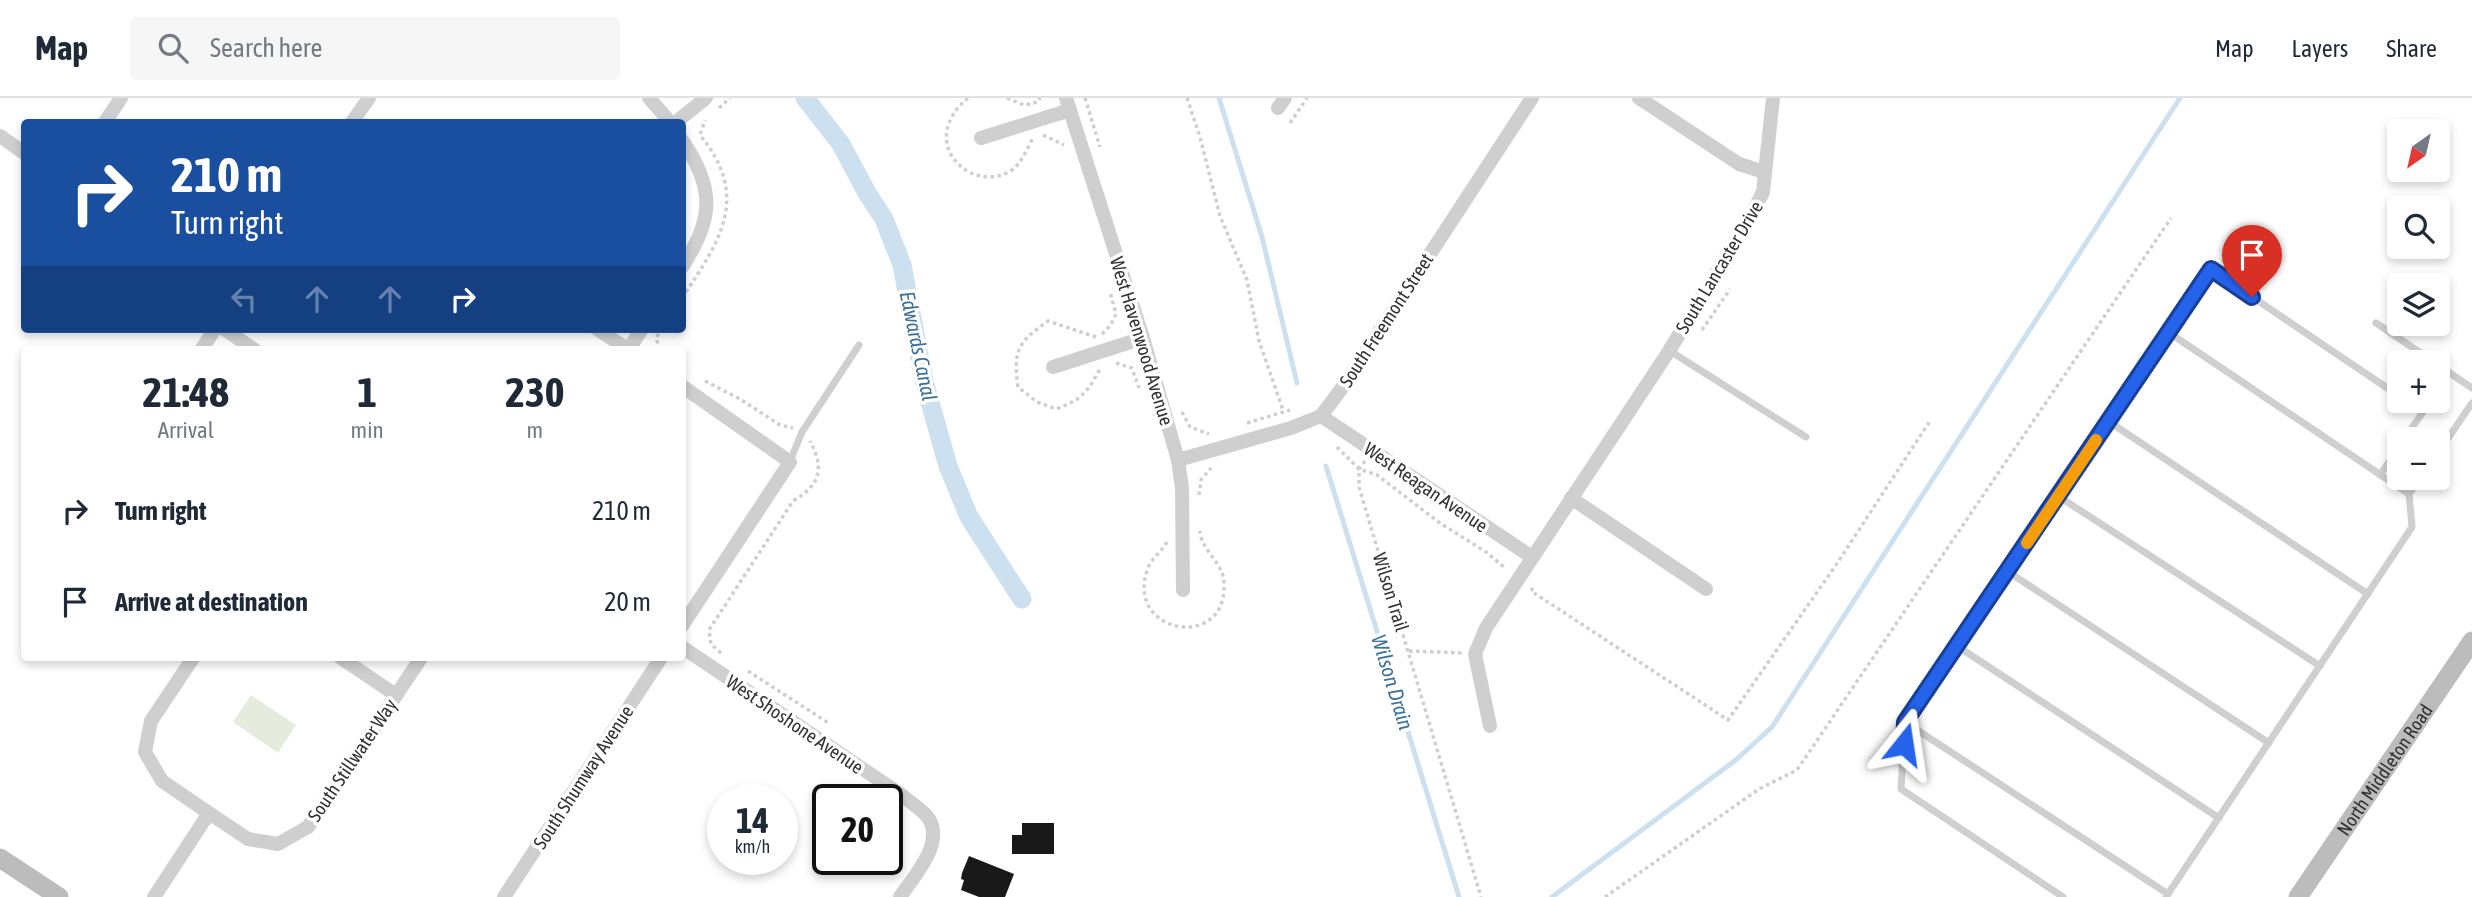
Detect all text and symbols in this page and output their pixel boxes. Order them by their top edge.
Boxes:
search box [130,17,620,80]
text: Map [35,29,88,67]
icon: search [154,29,192,67]
text: Search here [210,33,322,63]
text: Map [2215,35,2254,62]
text: Layers [2292,35,2348,62]
text: Share [2386,35,2437,62]
north arrow [2387,119,2450,182]
map controls [2387,119,2450,490]
text: 210 m [171,146,282,202]
icon: right [56,147,147,238]
button: search [2387,196,2450,259]
street label: South Lancaster Drive [1671,197,1767,337]
text: Turn right [171,204,284,241]
pin [2222,225,2282,297]
icon: arrive [2233,236,2271,274]
street label: South Freemont Street [1335,249,1437,391]
street label: West Havenwood Avenue [1106,254,1178,428]
button: layers [2387,273,2450,336]
icon: left [225,280,263,318]
icon: ahead [298,280,336,318]
icon: ahead [371,280,409,318]
icon: right [444,280,482,318]
water label: Edwards Canal [896,289,942,403]
button: + [2387,350,2450,413]
text: 21:48 [143,368,229,416]
text: 1 [357,368,377,416]
text: 230 [505,368,564,416]
text: Arrival [158,417,214,443]
text: min [351,417,384,443]
text: m [527,417,543,443]
button: − [2387,427,2450,490]
street label: West Reagan Avenue [1360,437,1492,537]
icon: right [56,492,94,530]
text: Turn right [115,496,206,526]
text: 210 m [592,496,651,526]
street label: Wilson Trail [1369,550,1413,634]
icon: arrive [56,583,94,621]
text: Arrive at destination [115,587,308,617]
text: 20 m [604,587,651,617]
water label: Wilson Drain [1367,632,1419,732]
street label: West Shoshone Avenue [722,670,868,778]
street label: South Stillwater Way [303,694,401,825]
street label: North Middleton Road [2332,700,2437,839]
street label: South Shumway Avenue [528,701,638,853]
position arrow [1867,707,1941,781]
speed limit sign: 20 [812,784,903,875]
text: 14 [736,800,769,840]
text: km/h [735,836,770,857]

